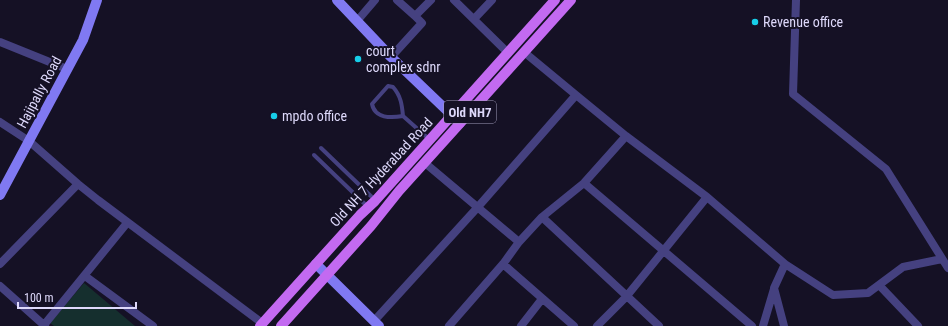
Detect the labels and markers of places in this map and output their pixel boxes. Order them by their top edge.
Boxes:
place label: Revenue office [763,14,844,30]
marker: Revenue office [750,17,760,27]
place label: court complex sdnr [366,43,440,75]
marker: court complex sdnr [353,54,363,64]
place label: mpdo office [282,108,348,124]
marker: mpdo office [269,111,279,121]

